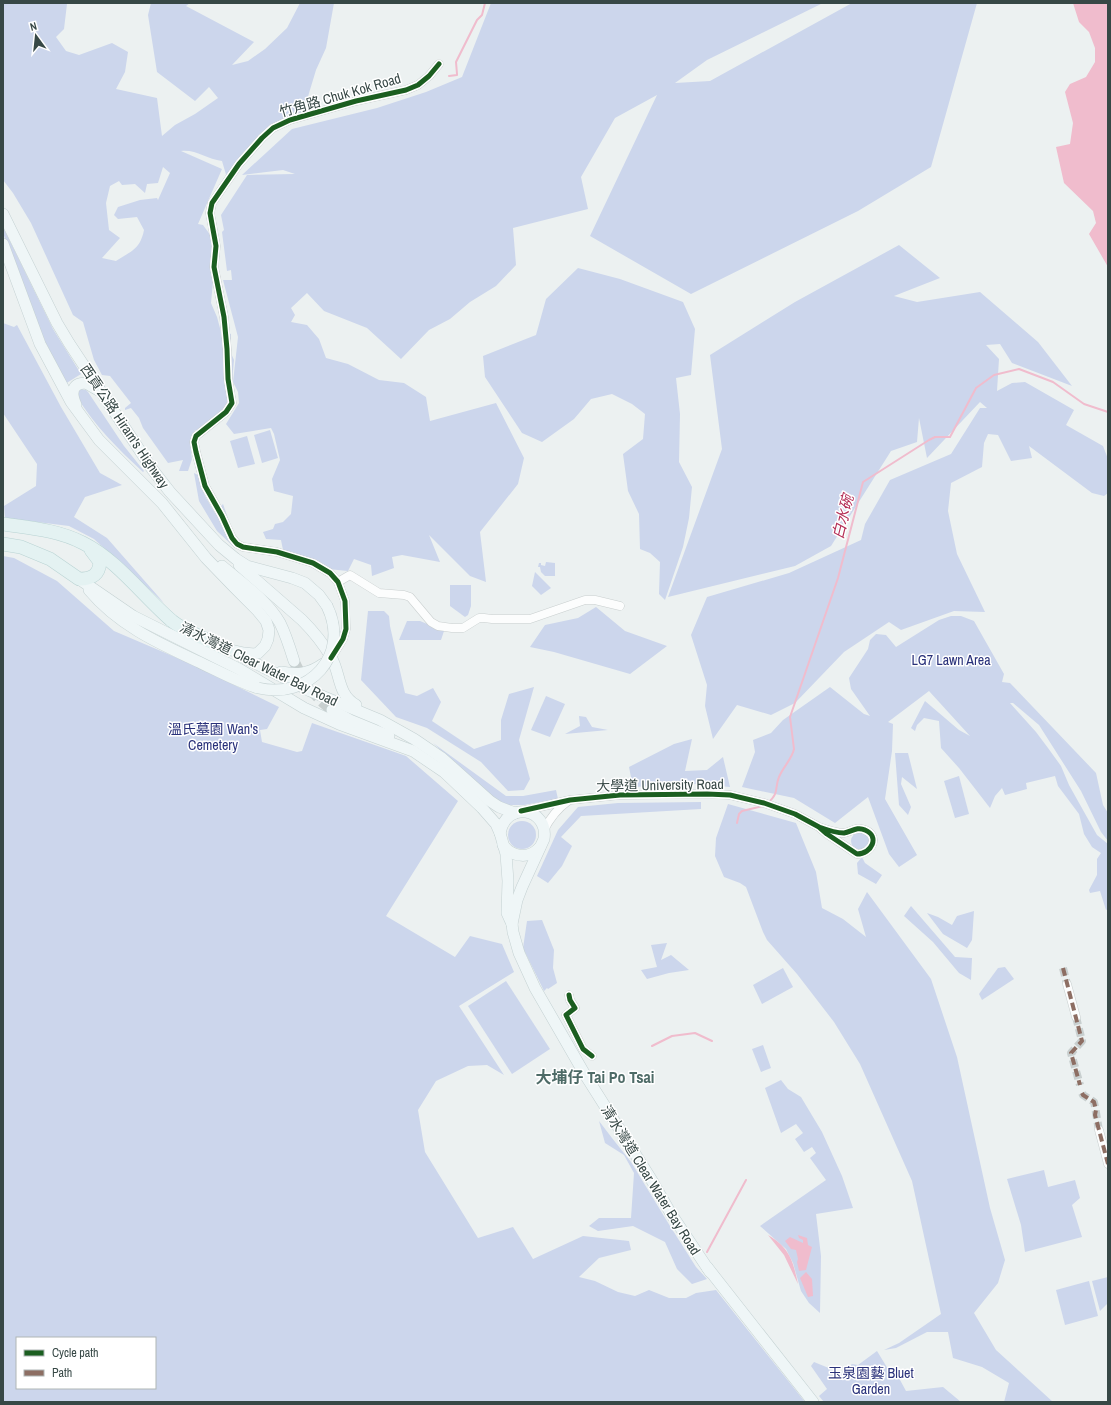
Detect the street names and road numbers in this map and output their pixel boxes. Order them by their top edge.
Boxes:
street label: 竹角路 Chuk Kok Road [277,69,403,121]
street label: 西貢公路 Hiram's Highway [77,360,173,492]
street label: 清水灣道 Clear Water Bay Road [177,618,341,710]
street label: 大學道 University Road [596,775,724,795]
street label: 清水灣道 Clear Water Bay Road [597,1102,705,1258]

